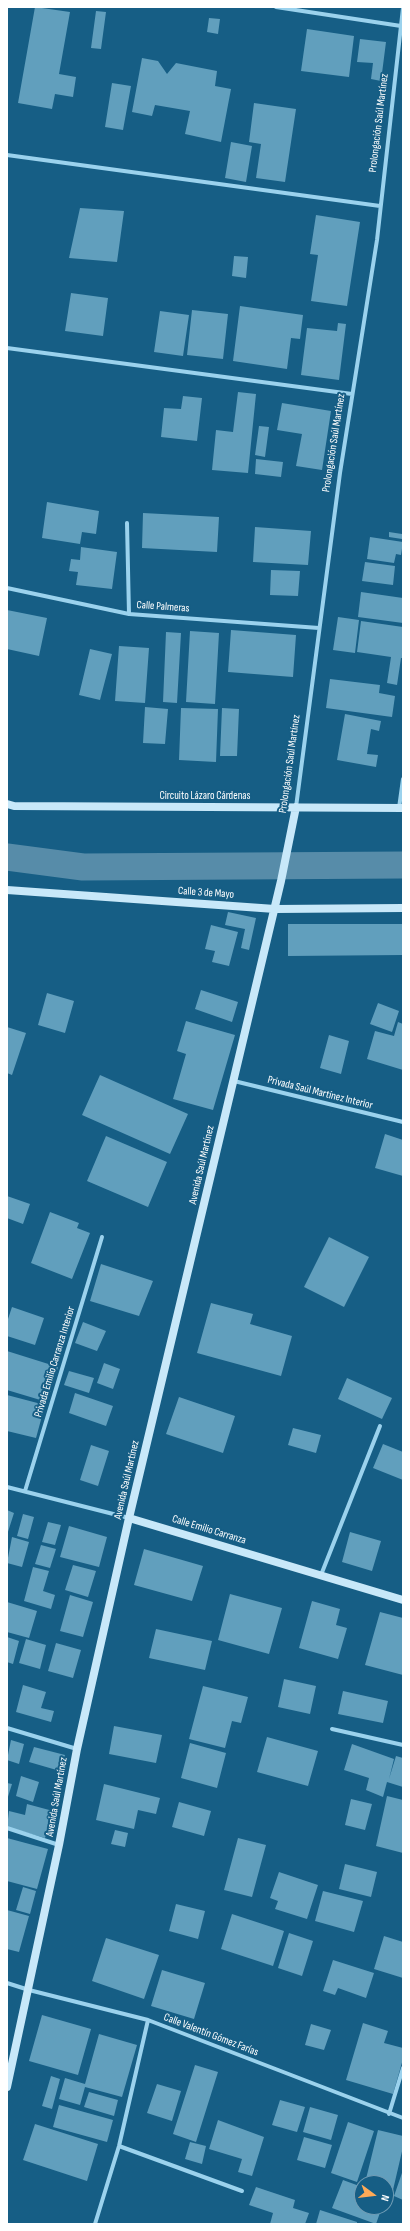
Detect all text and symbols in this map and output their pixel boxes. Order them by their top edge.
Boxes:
street label: Prolongación Saúl Martínez [366,73,392,173]
street label: Prolongación Saúl Martínez [320,393,348,493]
street label: Calle Palmeras [136,599,190,615]
street label: Prolongación Saúl Martínez [277,714,303,814]
street label: Circuito Lázaro Cárdenas [159,789,251,803]
street label: Calle 3 de Mayo [178,884,234,902]
street label: Privada Saúl Martínez Interior [266,1074,374,1112]
street label: Avenida Saúl Martínez [187,1124,217,1206]
street label: Privada Emilio Carranza Interior [32,1305,78,1419]
street label: Avenida Saúl Martínez [112,1439,142,1521]
street label: Calle Emilio Carranza [170,1512,248,1548]
street label: Avenida Saúl Martínez [44,1756,70,1838]
street label: Calle Valentín Gómez Farías [162,2011,260,2059]
north arrow [354,2175,394,2215]
text: N [378,2193,392,2202]

